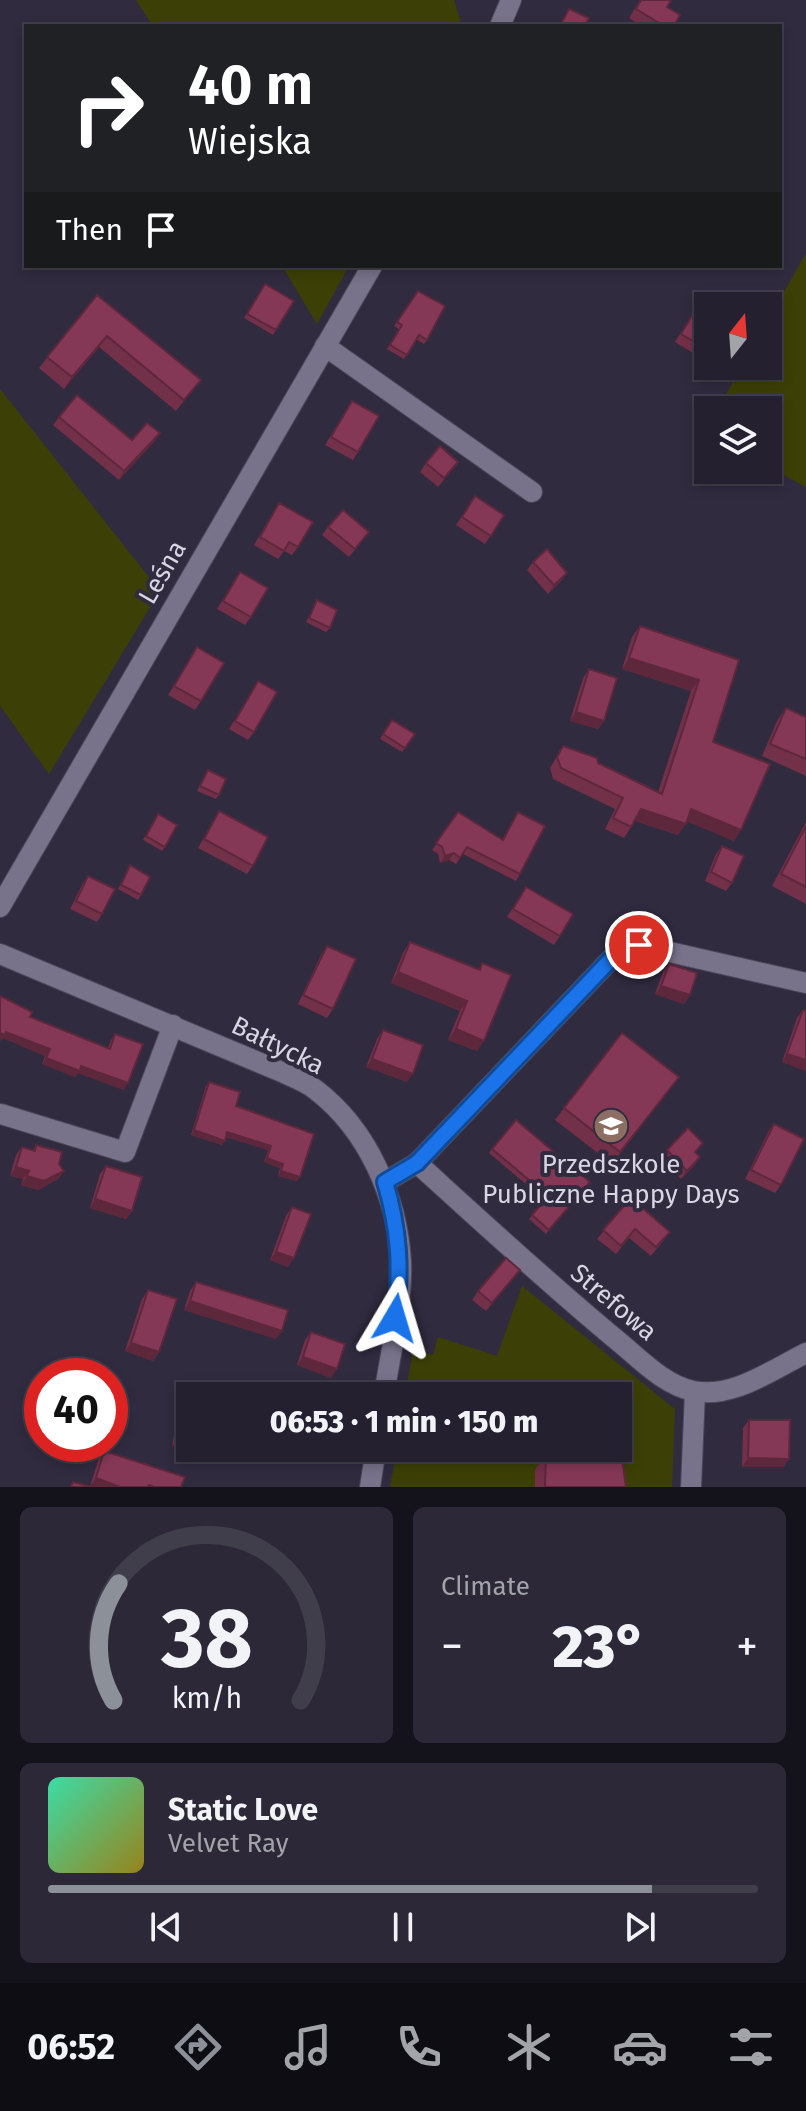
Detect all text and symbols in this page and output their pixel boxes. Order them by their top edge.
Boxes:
text: 40 m [188,52,313,119]
icon: right [56,56,160,160]
text: Wiejska [188,120,312,164]
icon: arrive [139,208,183,252]
text: Then [56,212,123,248]
north arrow [694,292,782,380]
map controls [694,292,782,484]
button: layers [694,396,782,484]
street label: Leśna [132,535,193,609]
pin [605,911,673,979]
icon: arrive [617,923,661,967]
street label: Bałtycka [226,1010,329,1081]
school or university icon: Przedszkole Publiczne Happy Days [592,1107,630,1145]
place label: Przedszkole Publiczne Happy Days [482,1149,740,1210]
street label: Strefowa [564,1257,663,1347]
position arrow [353,1276,437,1360]
speed limit sign: 40 [24,1358,128,1462]
text: 06:53 · 1 min · 150 m [270,1404,538,1440]
text: Climate [441,1571,530,1602]
text: 38 [160,1589,252,1689]
text: 23° [553,1611,646,1683]
text: − [441,1620,463,1673]
text: + [736,1620,758,1673]
text: km/h [171,1681,242,1716]
text: Static Love [168,1792,318,1828]
text: Velvet Ray [168,1828,288,1859]
icon: previous [144,1905,188,1949]
icon: pause [381,1905,425,1949]
icon: next [618,1905,662,1949]
icon: directions [170,2019,226,2075]
icon: music [280,2019,336,2075]
icon: phone [391,2019,447,2075]
icon: climate [501,2019,557,2075]
icon: car [612,2019,668,2075]
icon: filters [723,2019,779,2075]
text: 06:52 [27,2025,115,2069]

